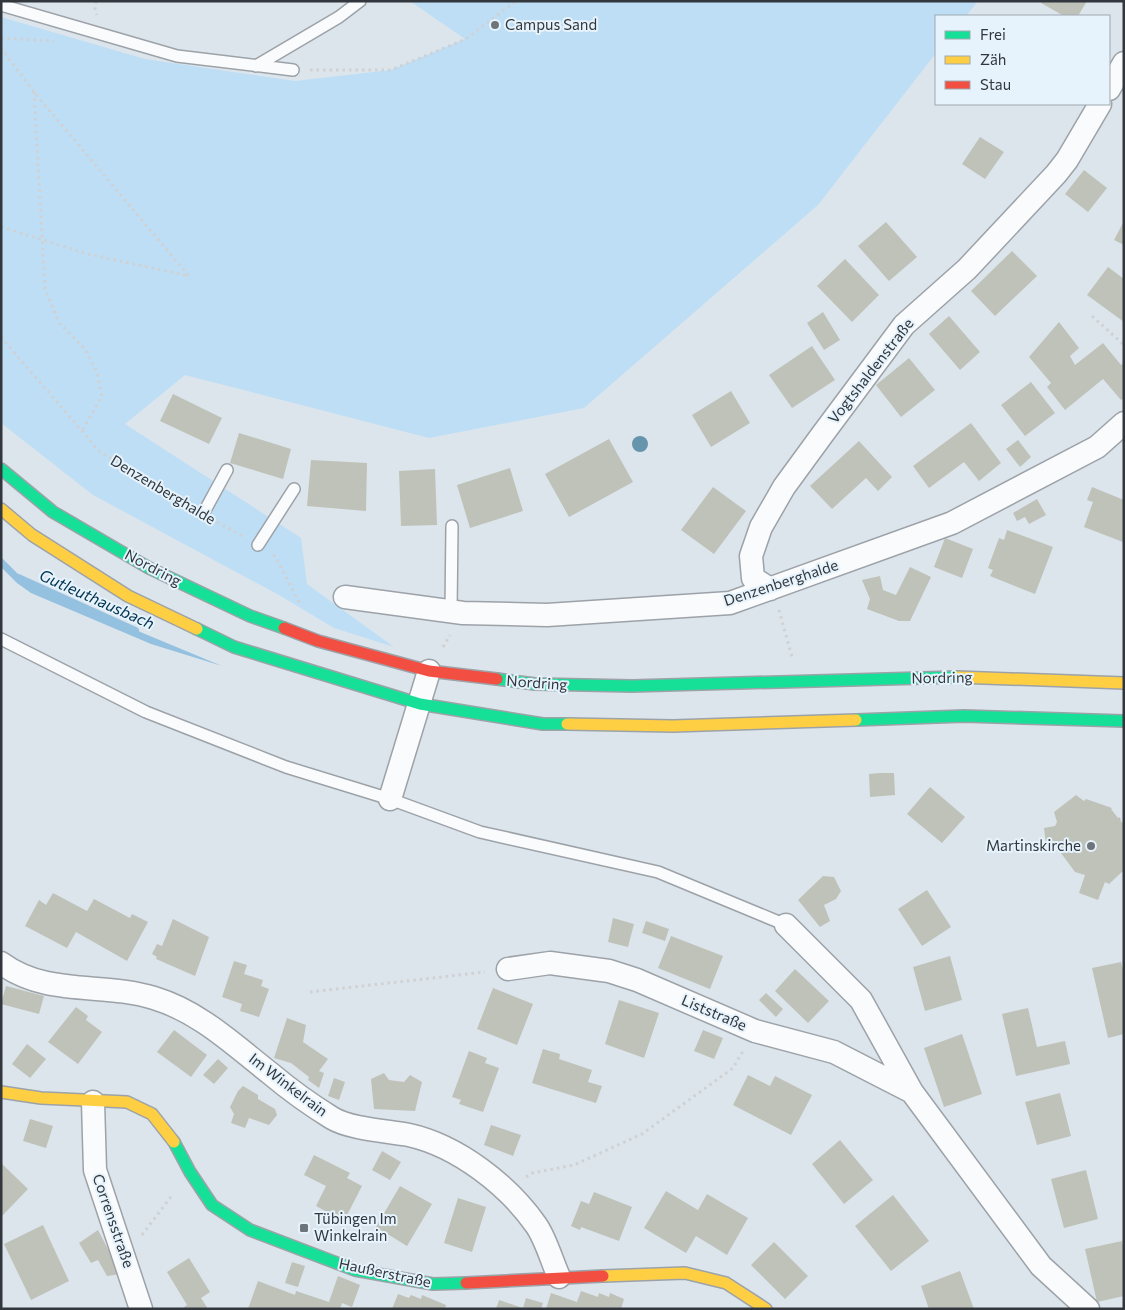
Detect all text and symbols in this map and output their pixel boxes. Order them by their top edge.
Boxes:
place label: Campus Sand [505,15,597,33]
legend [935,15,1110,105]
marker: Campus Sand [489,19,501,31]
text: Frei [980,25,1006,43]
text: Zäh [980,50,1006,68]
text: Stau [980,75,1011,93]
street label: Vogtshaldenstraße [824,314,917,426]
street label: Denzenberghalde [108,451,219,528]
street label: Nordring [122,545,185,589]
street label: Denzenberghalde [721,555,840,609]
water label: Gutleuthausbach [37,565,158,632]
street label: Nordring [911,667,973,687]
street label: Nordring [506,671,568,693]
place label: Martinskirche [986,836,1081,854]
marker: Martinskirche [1085,840,1097,852]
street label: Liststraße [679,990,750,1034]
street label: Im Winkelrain [246,1049,331,1120]
street label: Corrensstraße [89,1171,138,1270]
place label: Tübingen Im Winkelrain [314,1209,397,1244]
marker: Tübingen Im Winkelrain [298,1222,310,1234]
street label: Haußerstraße [337,1253,433,1291]

